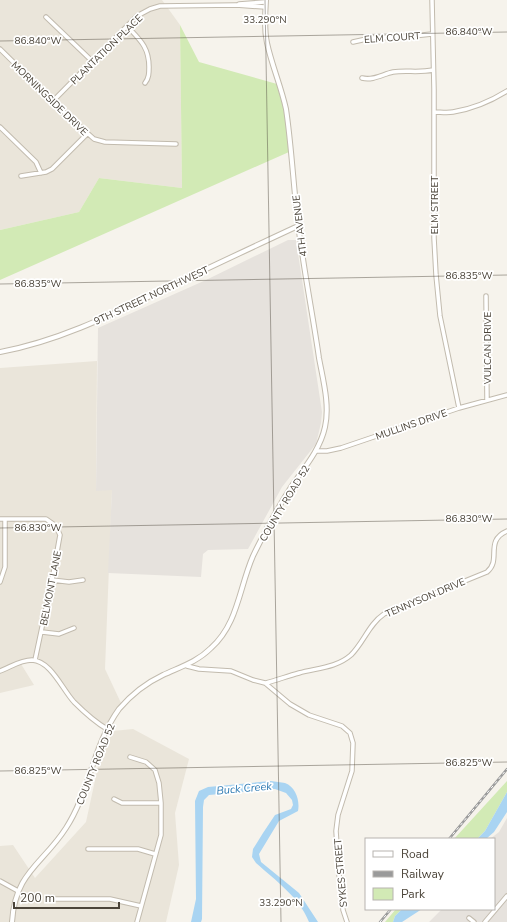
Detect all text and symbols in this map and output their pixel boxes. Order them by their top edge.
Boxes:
street label: PLANTATION PLACE [67,11,146,88]
text: 33.290°N [243,13,287,27]
text: 86.840°W [445,25,493,39]
street label: ELM COURT [363,29,421,47]
text: 86.840°W [14,34,62,48]
street label: MORNINGSIDE DRIVE [8,58,91,139]
street label: ELM STREET [428,176,442,234]
street label: 4TH AVENUE [289,194,311,258]
street label: 9TH STREET NORTHWEST [92,263,211,329]
text: 86.835°W [445,269,493,283]
text: 86.835°W [14,277,62,291]
street label: VULCAN DRIVE [481,312,495,385]
street label: MULLINS DRIVE [374,406,449,444]
street label: COUNTY ROAD 52 [256,463,313,544]
text: 86.830°W [445,512,493,526]
text: 86.830°W [14,521,62,535]
street label: BELMONT LANE [37,549,65,627]
street label: TENNYSON DRIVE [383,575,468,621]
street label: COUNTY ROAD 52 [73,721,119,807]
text: 86.825°W [445,756,493,770]
text: 86.825°W [14,764,62,778]
water label: Buck Creek [216,779,273,798]
street label: SYKES STREET [331,838,351,908]
legend [365,838,495,910]
text: Road [401,846,429,862]
text: Railway [401,866,445,882]
scale bar [14,884,119,910]
text: Park [401,886,426,902]
text: 200 m [20,890,55,906]
text: 33.290°N [259,896,303,910]

